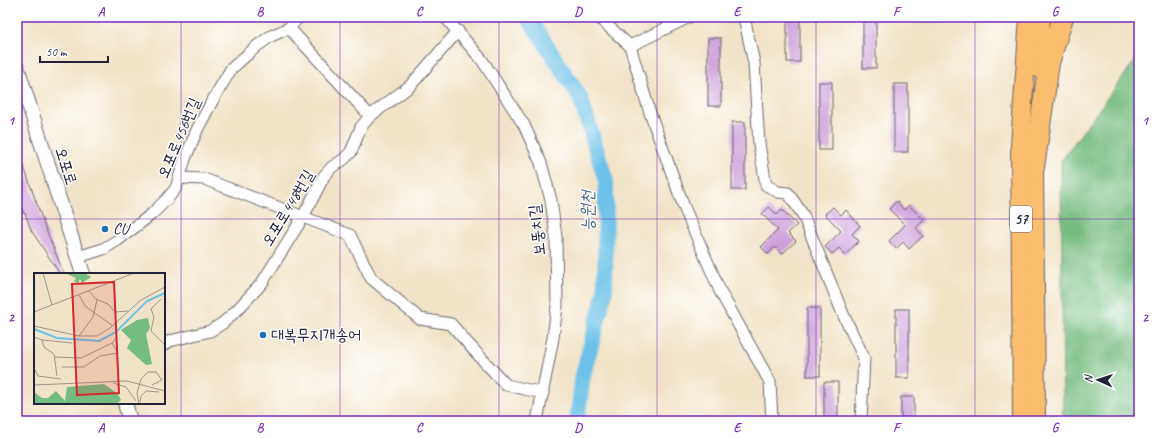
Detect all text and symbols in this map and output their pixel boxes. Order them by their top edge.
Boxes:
text: A [98,4,106,20]
text: B [257,4,265,20]
text: C [416,4,424,20]
text: D [574,4,583,20]
text: E [734,4,743,20]
text: F [893,4,902,20]
text: G [1052,4,1060,20]
scale bar [40,38,108,64]
text: 50 m [46,44,68,60]
street label: 오포로456번길 [153,94,205,181]
text: 1 [8,113,16,129]
text: 1 [1142,113,1150,129]
street label: 오포로 [51,145,81,187]
street label: 오포로448번길 [257,166,319,250]
water label: 능원천 [577,188,598,232]
street label: 보뚱치길 [524,203,550,257]
road number: 57 [1010,206,1032,232]
place label: CU [113,219,131,239]
marker: CU [100,224,110,234]
inset map [34,273,165,404]
text: 2 [8,310,15,326]
text: 2 [1142,310,1149,326]
place label: 대복무지개송어 [271,325,361,345]
marker: 대복무지개송어 [258,330,268,340]
north arrow [1078,360,1118,400]
text: N [1081,374,1095,383]
text: A [98,420,106,436]
text: B [257,420,265,436]
text: C [416,420,424,436]
text: D [574,420,583,436]
text: E [734,420,743,436]
text: F [893,420,902,436]
text: G [1052,420,1060,436]

